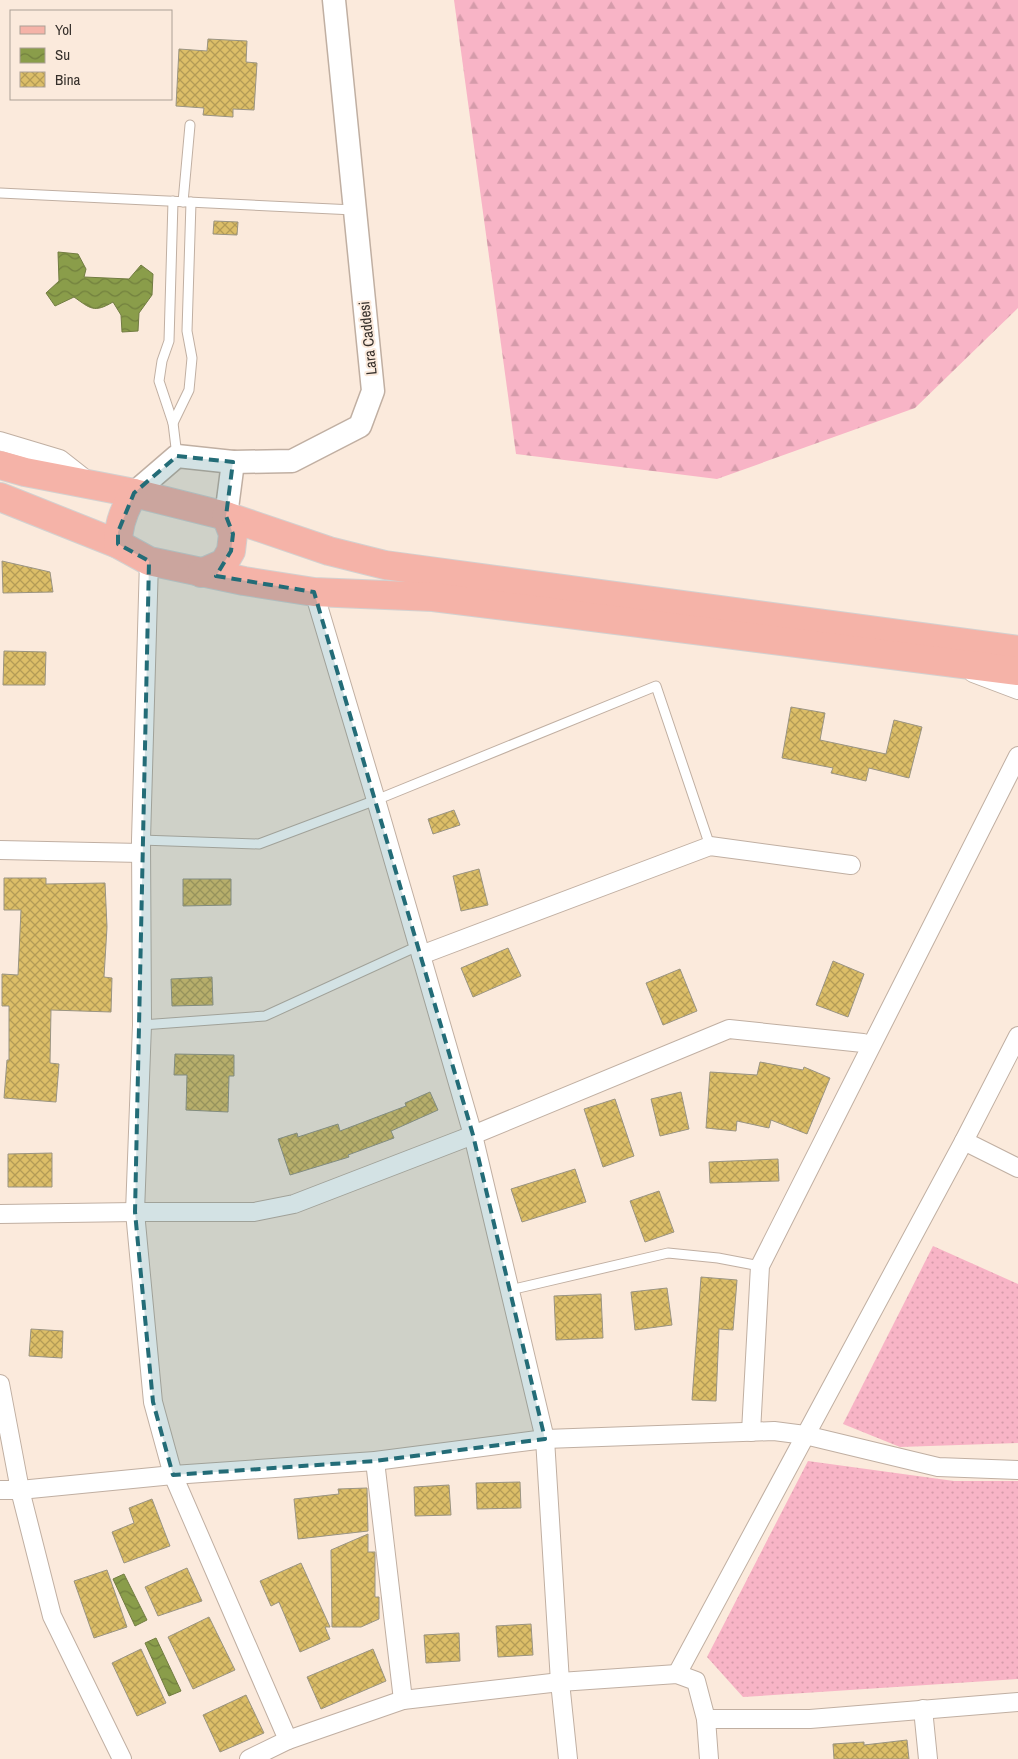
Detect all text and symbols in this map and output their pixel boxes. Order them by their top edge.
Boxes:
legend [10,10,172,100]
text: Yol [55,19,72,40]
text: Su [55,44,70,65]
text: Bina [55,69,80,90]
street label: Lara Caddesi [353,300,382,376]

